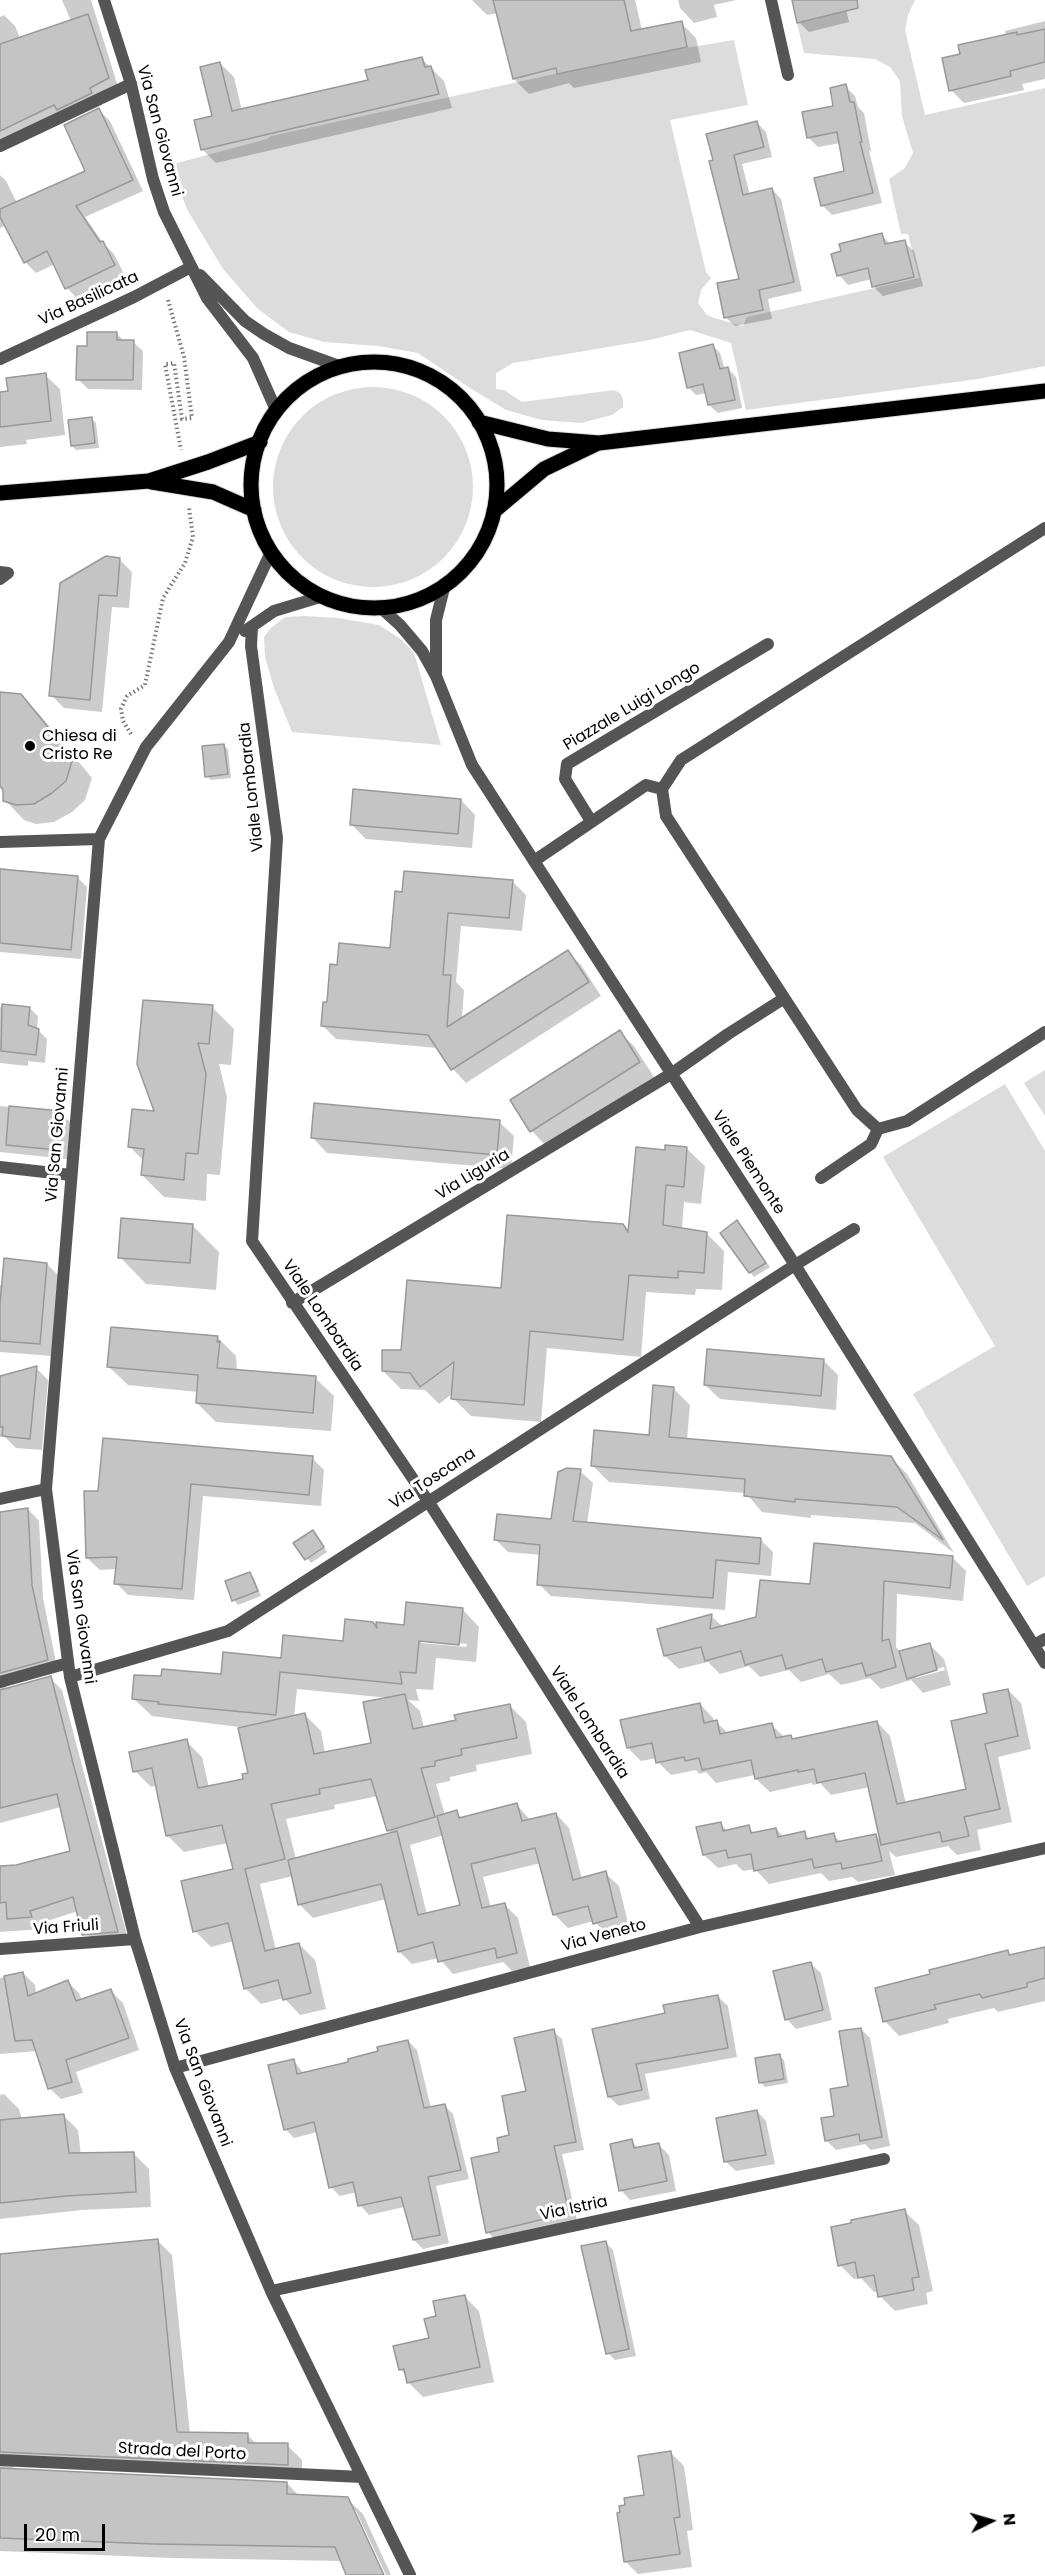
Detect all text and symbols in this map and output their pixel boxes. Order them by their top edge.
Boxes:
street label: Via San Giovanni [132,63,186,199]
street label: Via Basilicata [36,268,142,330]
street label: Piazzale Luigi Longo [560,659,704,755]
street label: Viale Lombardia [236,721,268,853]
place label: Chiesa di Cristo Re [42,727,117,765]
marker: Chiesa di Cristo Re [23,739,37,753]
street label: Via San Giovanni [43,1067,73,1203]
street label: Viale Piemonte [707,1108,789,1218]
street label: Via Liguria [433,1146,513,1204]
street label: Viale Lombardia [278,1257,366,1375]
street label: Via Toscana [386,1444,480,1514]
street label: Via San Giovanni [61,1549,99,1685]
street label: Viale Lombardia [545,1663,633,1783]
street label: Via Veneto [560,1915,648,1957]
street label: Via Friuli [32,1916,100,1940]
street label: Via San Giovanni [169,2016,235,2150]
street label: Via Istria [538,2192,610,2226]
street label: Strada del Porto [117,2439,247,2465]
north arrow [961,2491,1021,2551]
scale bar [27,2512,108,2550]
text: N [997,2512,1021,2526]
text: 20 m [35,2522,80,2547]

